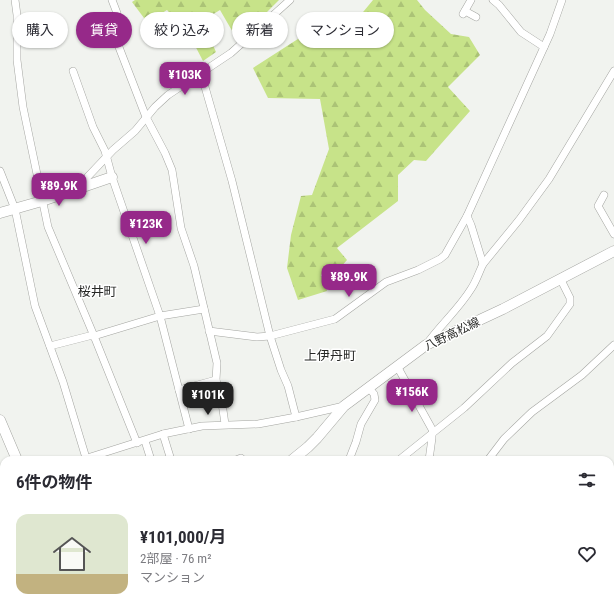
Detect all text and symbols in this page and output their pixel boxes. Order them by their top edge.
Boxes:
chip: 購入 [12,12,68,48]
chip: 賃貸 [76,12,132,48]
chip: 絞り込み [140,12,224,48]
chip: 新着 [232,12,288,48]
chip: マンション [296,12,394,48]
pin: ¥103K [157,62,213,96]
text: ¥103K [168,67,202,82]
pin: ¥89.9K [26,173,92,207]
text: ¥89.9K [41,178,77,193]
pin: ¥123K [118,211,174,245]
text: ¥123K [129,216,163,231]
pin: ¥89.9K [316,264,382,298]
text: ¥89.9K [331,269,367,284]
district label: 桜井町 [77,284,117,299]
street label: 八野高松線 [422,315,482,353]
district label: 上伊丹町 [304,348,356,363]
pin: ¥156K [384,379,440,413]
pin: ¥101K [180,382,236,416]
text: ¥156K [395,384,429,399]
text: ¥101K [191,387,225,402]
icon: filters [576,469,598,491]
text: 6件の物件 [16,472,93,492]
text: ¥101,000/月 [140,527,226,547]
icon: home [48,530,96,578]
icon: heart [576,543,598,565]
text: 2部屋 · 76 m² [140,551,211,566]
text: マンション [140,570,205,585]

